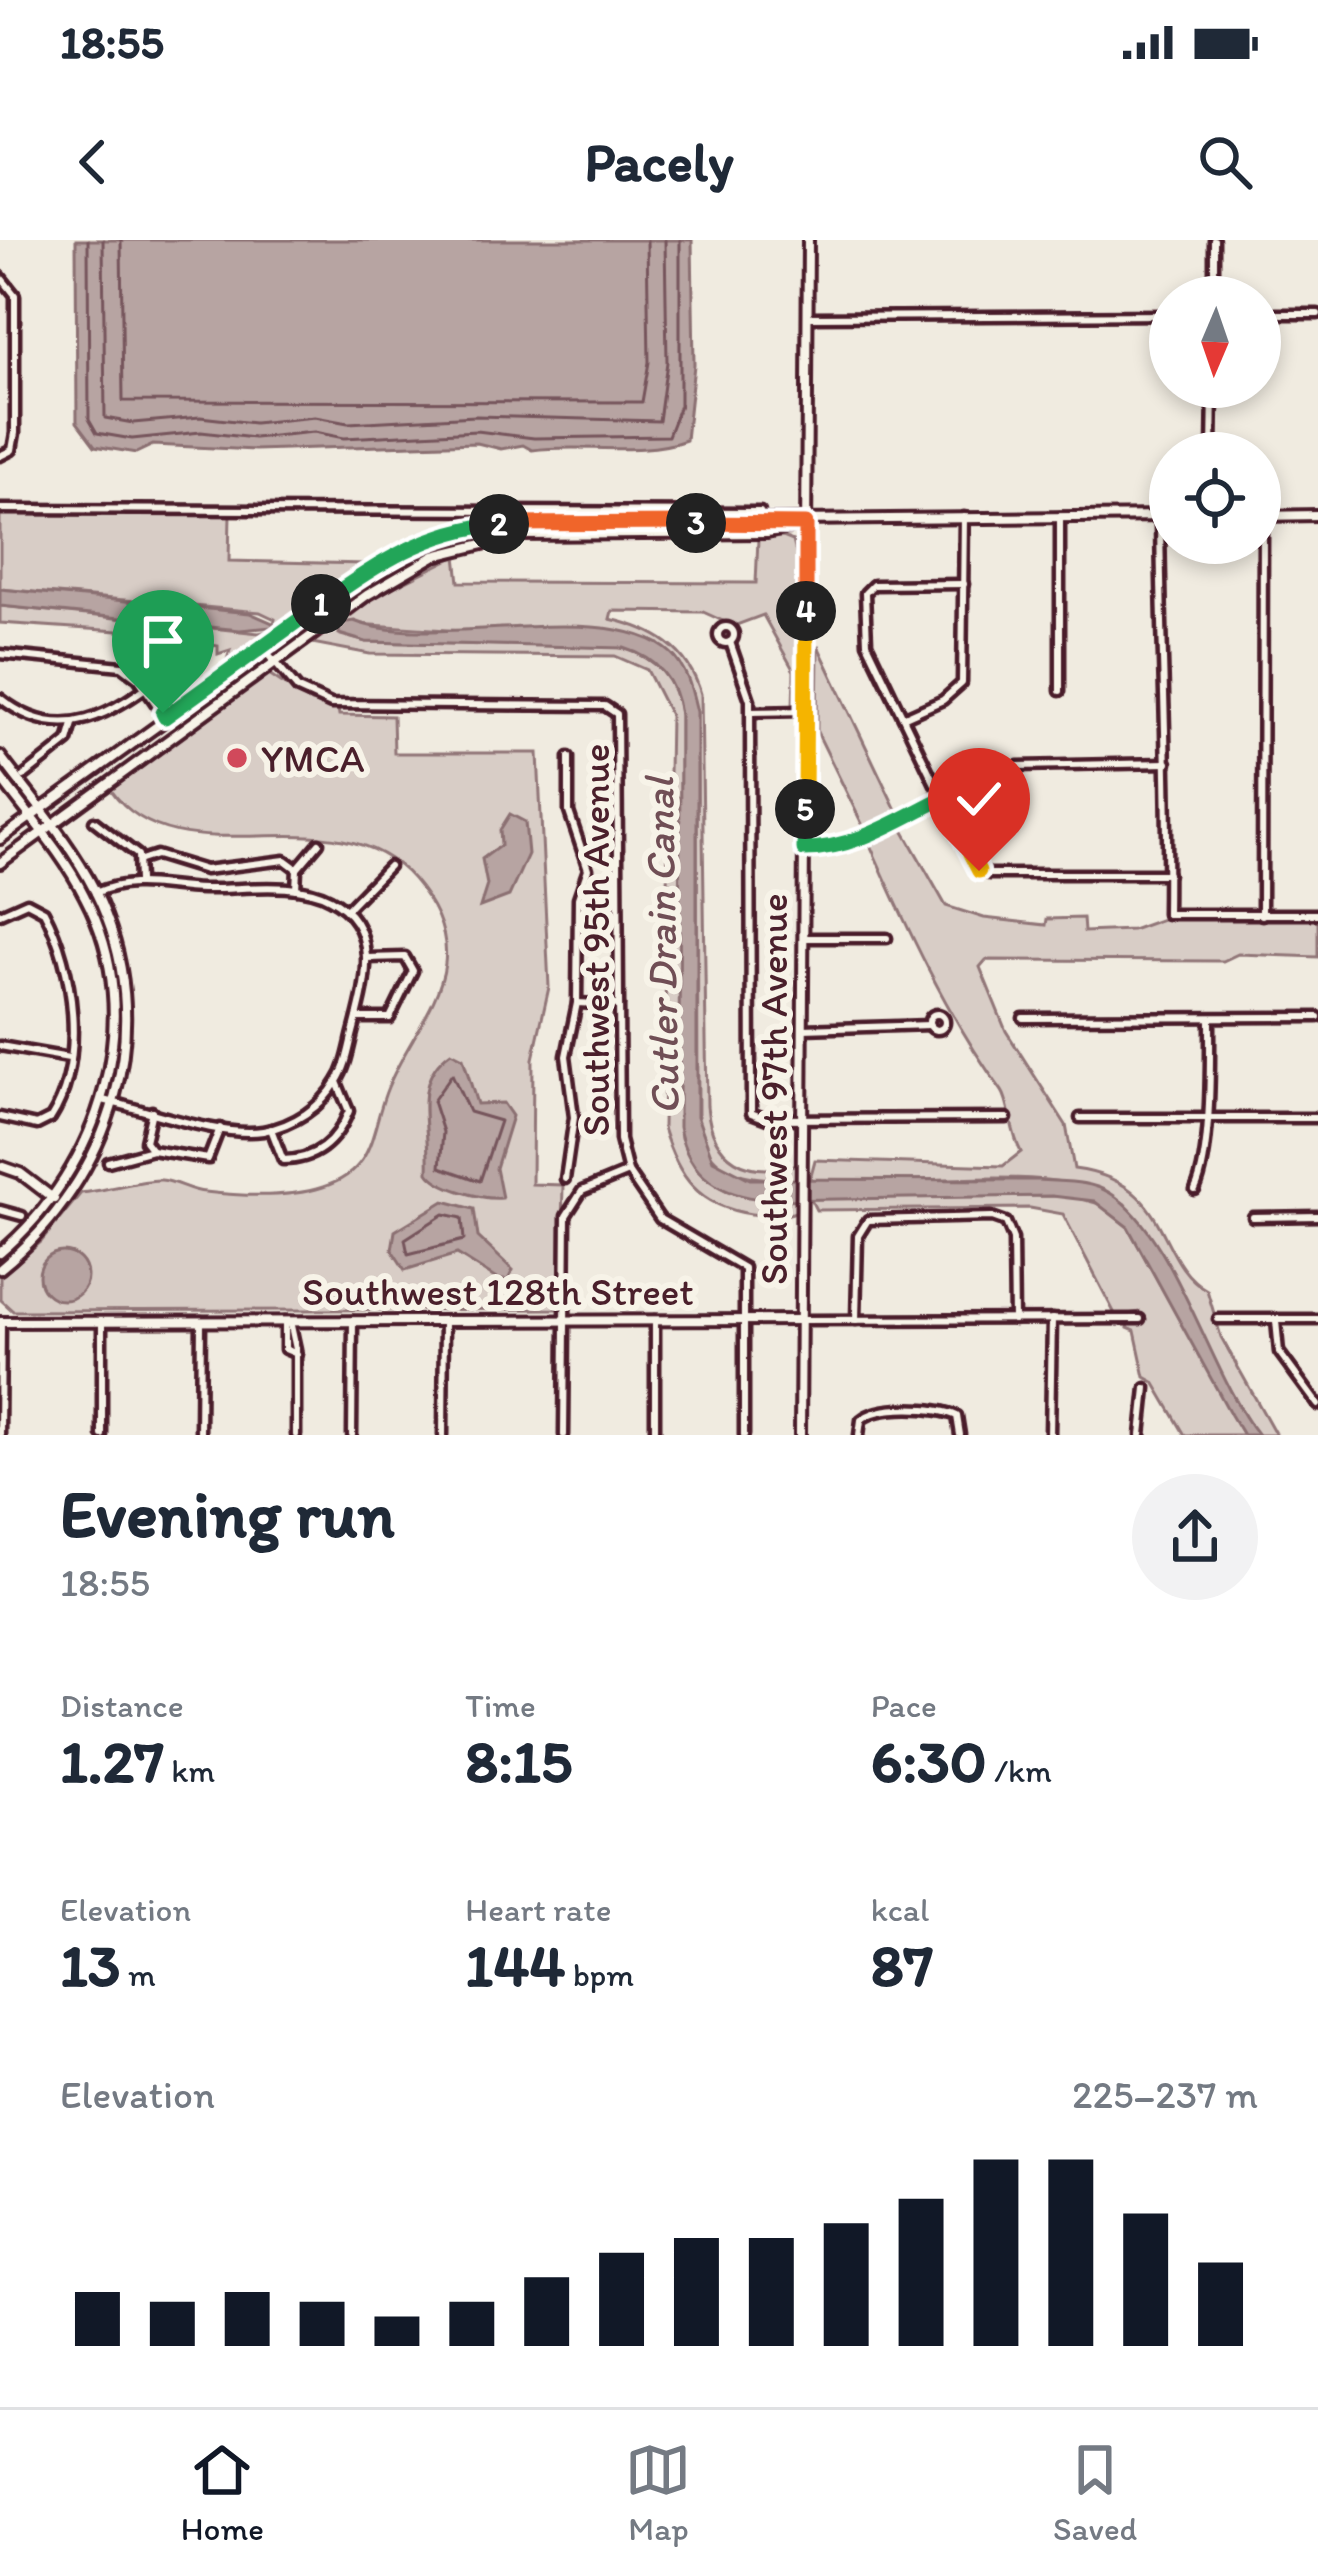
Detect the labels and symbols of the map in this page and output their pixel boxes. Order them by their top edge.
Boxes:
north arrow [1149,276,1281,408]
pin: 3 [666,493,726,553]
pin: 2 [469,494,529,554]
pin: 1 [291,574,351,634]
pin: 4 [776,581,836,641]
pin [112,590,214,713]
place label: YMCA [261,735,365,782]
street label: Southwest 95th Avenue [572,744,619,1136]
marker: YMCA [224,745,250,771]
pin [928,748,1030,871]
water label: Cutler Drain Canal [633,774,690,1115]
pin: 5 [775,779,835,839]
street label: Southwest 97th Avenue [750,893,797,1285]
street label: Southwest 128th Street [302,1268,694,1315]

